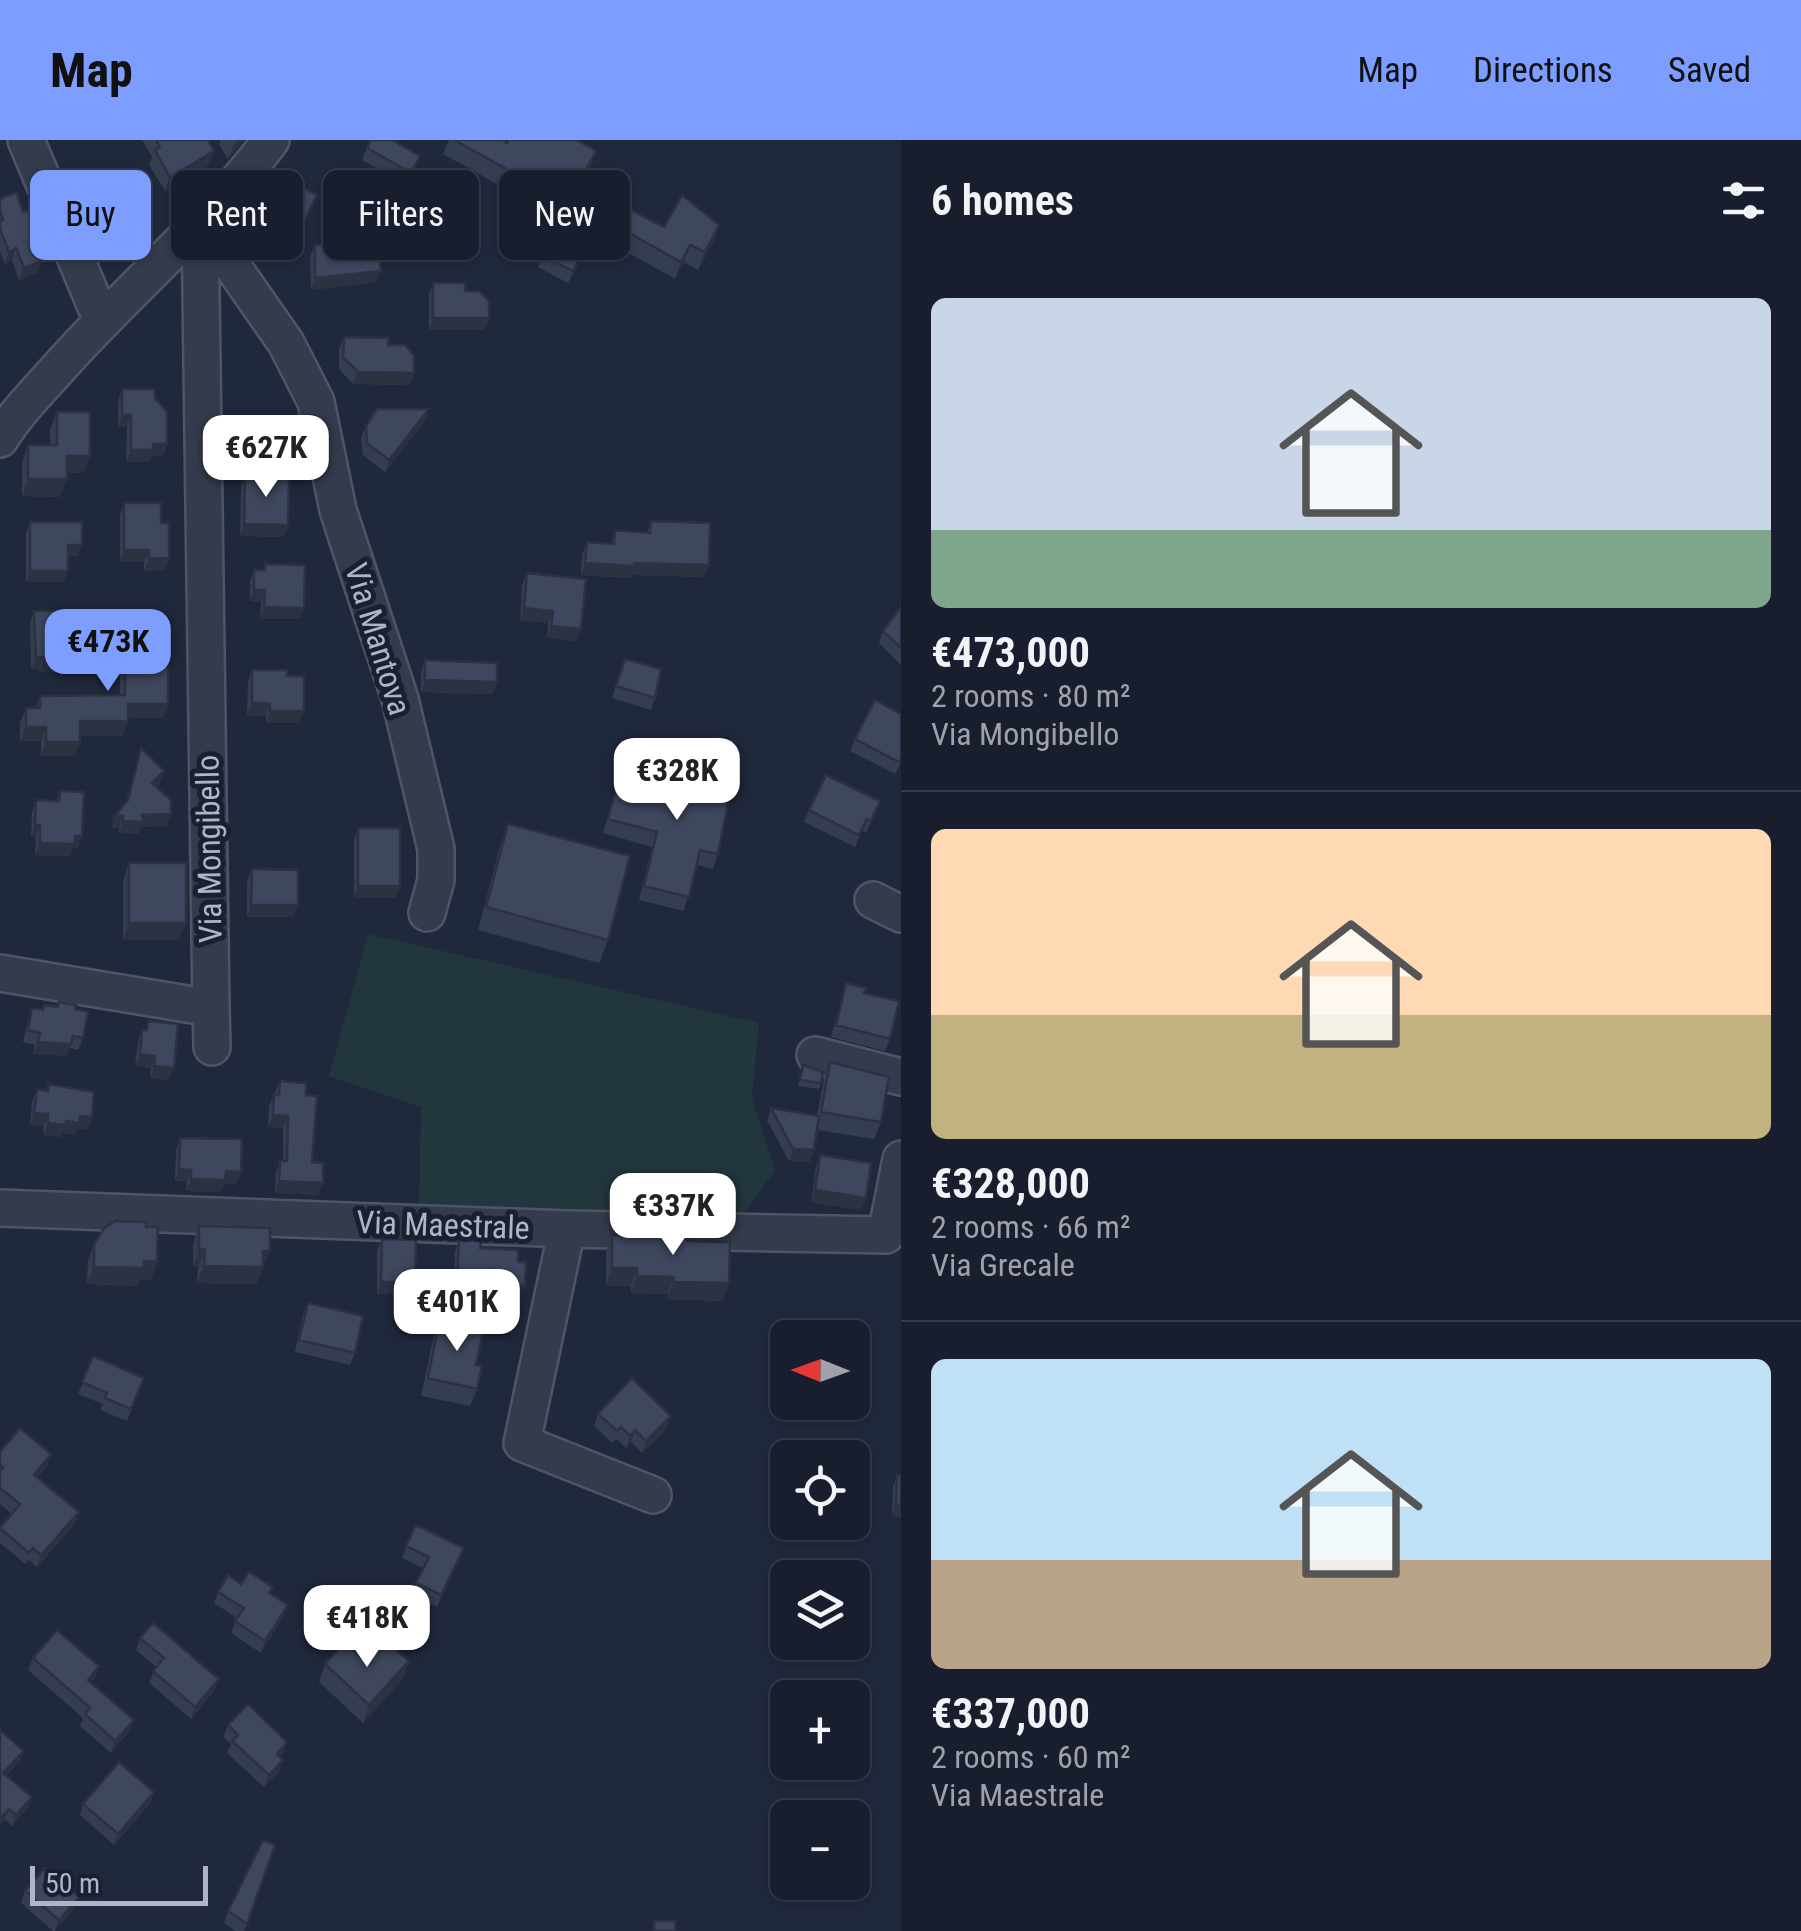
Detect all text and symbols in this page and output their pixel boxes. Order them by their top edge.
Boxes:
text: Map [50,42,133,99]
text: Map [1358,50,1418,91]
text: Directions [1473,50,1613,91]
text: Saved [1668,50,1751,91]
chip: Buy [30,170,151,260]
chip: Rent [171,170,303,260]
chip: Filters [323,170,479,260]
chip: New [499,170,630,260]
icon: filters [1716,173,1771,228]
text: 6 homes [931,176,1074,225]
icon: home [1261,363,1441,543]
pin: €627K [196,415,336,500]
text: €627K [225,428,307,466]
street label: Via Mantova [337,559,419,719]
pin: €473K [38,609,178,694]
text: €473K [67,622,149,660]
text: €473,000 [931,628,1090,677]
text: 2 rooms · 80 m² [931,677,1130,715]
text: Via Mongibello [931,715,1119,753]
pin: €328K [607,738,747,823]
text: €328K [636,751,718,789]
street label: Via Mongibello [188,755,230,943]
icon: home [1261,894,1441,1074]
text: €328,000 [931,1159,1090,1208]
pin: €337K [603,1173,743,1258]
text: €337K [632,1186,714,1224]
street label: Via Maestrale [356,1203,530,1247]
text: 2 rooms · 66 m² [931,1208,1130,1246]
text: Via Grecale [931,1246,1075,1284]
pin: €401K [387,1269,527,1354]
text: €401K [416,1282,498,1320]
north arrow [770,1320,870,1420]
map controls [770,1320,870,1900]
icon: home [1261,1424,1441,1604]
button: locate [770,1440,870,1540]
button: layers [770,1560,870,1660]
pin: €418K [297,1585,437,1670]
text: €418K [326,1598,408,1636]
button: + [770,1680,870,1780]
text: €337,000 [931,1689,1090,1738]
text: 2 rooms · 60 m² [931,1738,1130,1776]
text: Via Maestrale [931,1776,1104,1814]
button: − [770,1800,870,1900]
scale bar [30,1861,208,1906]
text: 50 m [45,1867,100,1900]

